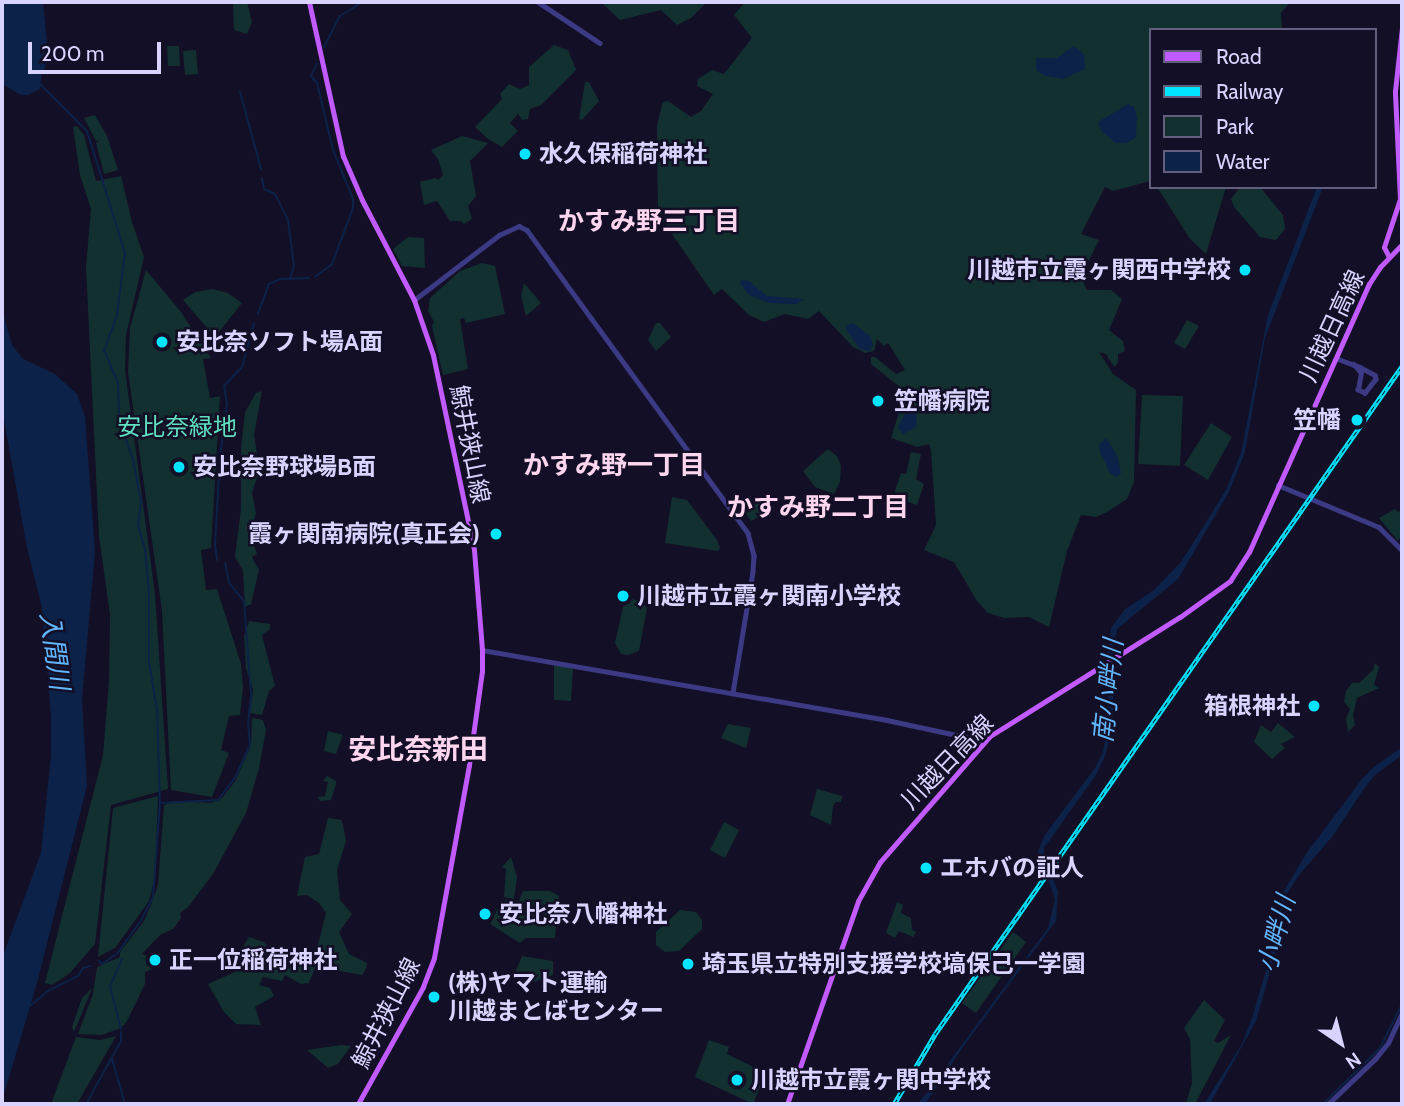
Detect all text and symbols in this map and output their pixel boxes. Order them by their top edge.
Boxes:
scale bar [32,28,164,72]
legend [1148,28,1376,189]
text: 200 m [41,41,104,66]
text: Road [1216,44,1262,69]
text: Railway [1216,79,1283,104]
text: Park [1216,114,1254,139]
place label: 水久保稲荷神社 [539,140,707,168]
marker: 水久保稲荷神社 [517,146,533,162]
text: Water [1216,149,1269,174]
district label: かすみ野三丁目 [558,206,740,238]
place label: 川越市立霞ヶ関西中学校 [967,256,1231,284]
marker: 川越市立霞ヶ関西中学校 [1237,262,1253,278]
street label: 川越日高線 [1294,266,1370,386]
place label: 安比奈ソフト場A面 [176,328,383,356]
marker: 安比奈ソフト場A面 [154,334,170,350]
street label: 鯨井狭山線 [444,382,496,506]
place label: 笠幡病院 [894,387,990,415]
marker: 笠幡病院 [868,391,888,411]
place label: 笠幡 [1293,406,1341,434]
marker: 笠幡 [1347,410,1367,430]
park label: 安比奈緑地 [117,413,237,441]
district label: かすみ野一丁目 [523,450,705,482]
place label: 安比奈野球場B面 [193,453,376,481]
marker: 安比奈野球場B面 [171,459,187,475]
district label: かすみ野二丁目 [727,492,909,524]
place label: 霞ヶ関南病院(真正会) [248,520,480,548]
marker: 霞ヶ関南病院(真正会) [486,524,506,544]
place label: 川越市立霞ヶ関南小学校 [637,582,901,610]
marker: 川越市立霞ヶ関南小学校 [615,588,631,604]
water label: 入間川 [33,610,75,692]
water label: 南小畔川 [1088,638,1130,744]
place label: 箱根神社 [1204,692,1300,720]
marker: 箱根神社 [1306,698,1322,714]
street label: 川越日高線 [895,709,999,815]
district label: 安比奈新田 [348,732,488,766]
place label: エホバの証人 [940,854,1084,882]
marker: エホバの証人 [918,860,934,876]
water label: 小畔川 [1252,892,1302,976]
place label: 安比奈八幡神社 [499,900,667,928]
marker: 安比奈八幡神社 [477,906,493,922]
place label: 正一位稲荷神社 [169,946,337,974]
place label: 埼玉県立特別支援学校塙保己一学園 [702,950,1086,978]
marker: 正一位稲荷神社 [147,952,163,968]
street label: 鯨井狭山線 [346,953,426,1073]
marker: 埼玉県立特別支援学校塙保己一学園 [680,956,696,972]
place label: (株)ヤマト運輸 川越まとばセンター [448,969,664,1025]
marker: (株)ヤマト運輸 川越まとばセンター [426,989,442,1005]
north arrow [1306,1008,1376,1078]
text: N [1341,1047,1365,1074]
place label: 川越市立霞ヶ関中学校 [751,1066,991,1094]
marker: 川越市立霞ヶ関中学校 [729,1072,745,1088]

